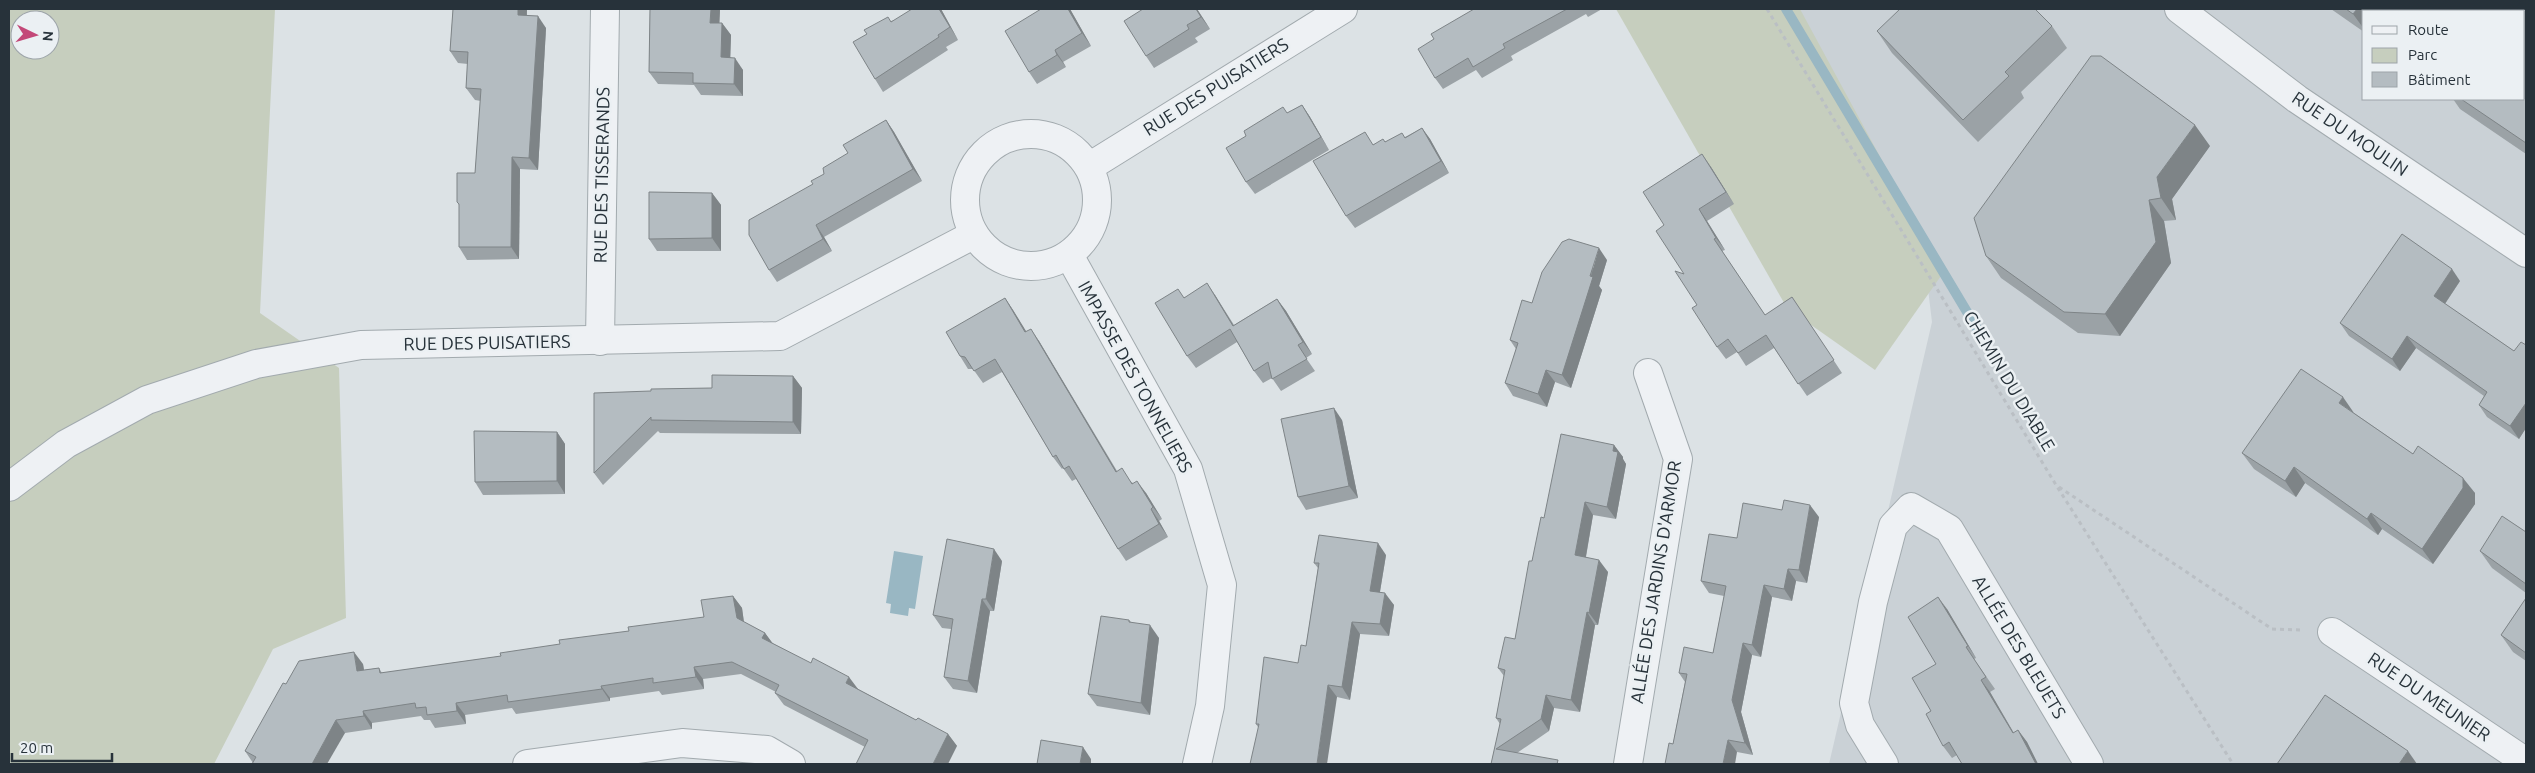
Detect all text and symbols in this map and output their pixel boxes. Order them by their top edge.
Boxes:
north arrow [10,10,60,60]
legend [2362,10,2525,100]
text: Route [2408,21,2449,38]
text: N [40,30,56,42]
street label: RUE DES PUISATIERS [1139,33,1292,139]
text: Parc [2408,46,2437,63]
text: Bâtiment [2408,71,2471,88]
street label: RUE DES TISSERANDS [589,87,613,263]
street label: RUE DU MOULIN [2289,87,2412,179]
street label: IMPASSE DES TONNELIERS [1075,277,1197,476]
street label: CHEMIN DU DIABLE [1960,307,2060,454]
street label: RUE DES PUISATIERS [403,331,571,353]
street label: ALLÉE DES JARDINS D'ARMOR [1625,459,1684,705]
street label: ALLÉE DES BLEUETS [1969,571,2071,722]
street label: RUE DU MEUNIER [2364,648,2495,745]
scale bar [12,730,112,762]
text: 20 m [20,739,53,756]

